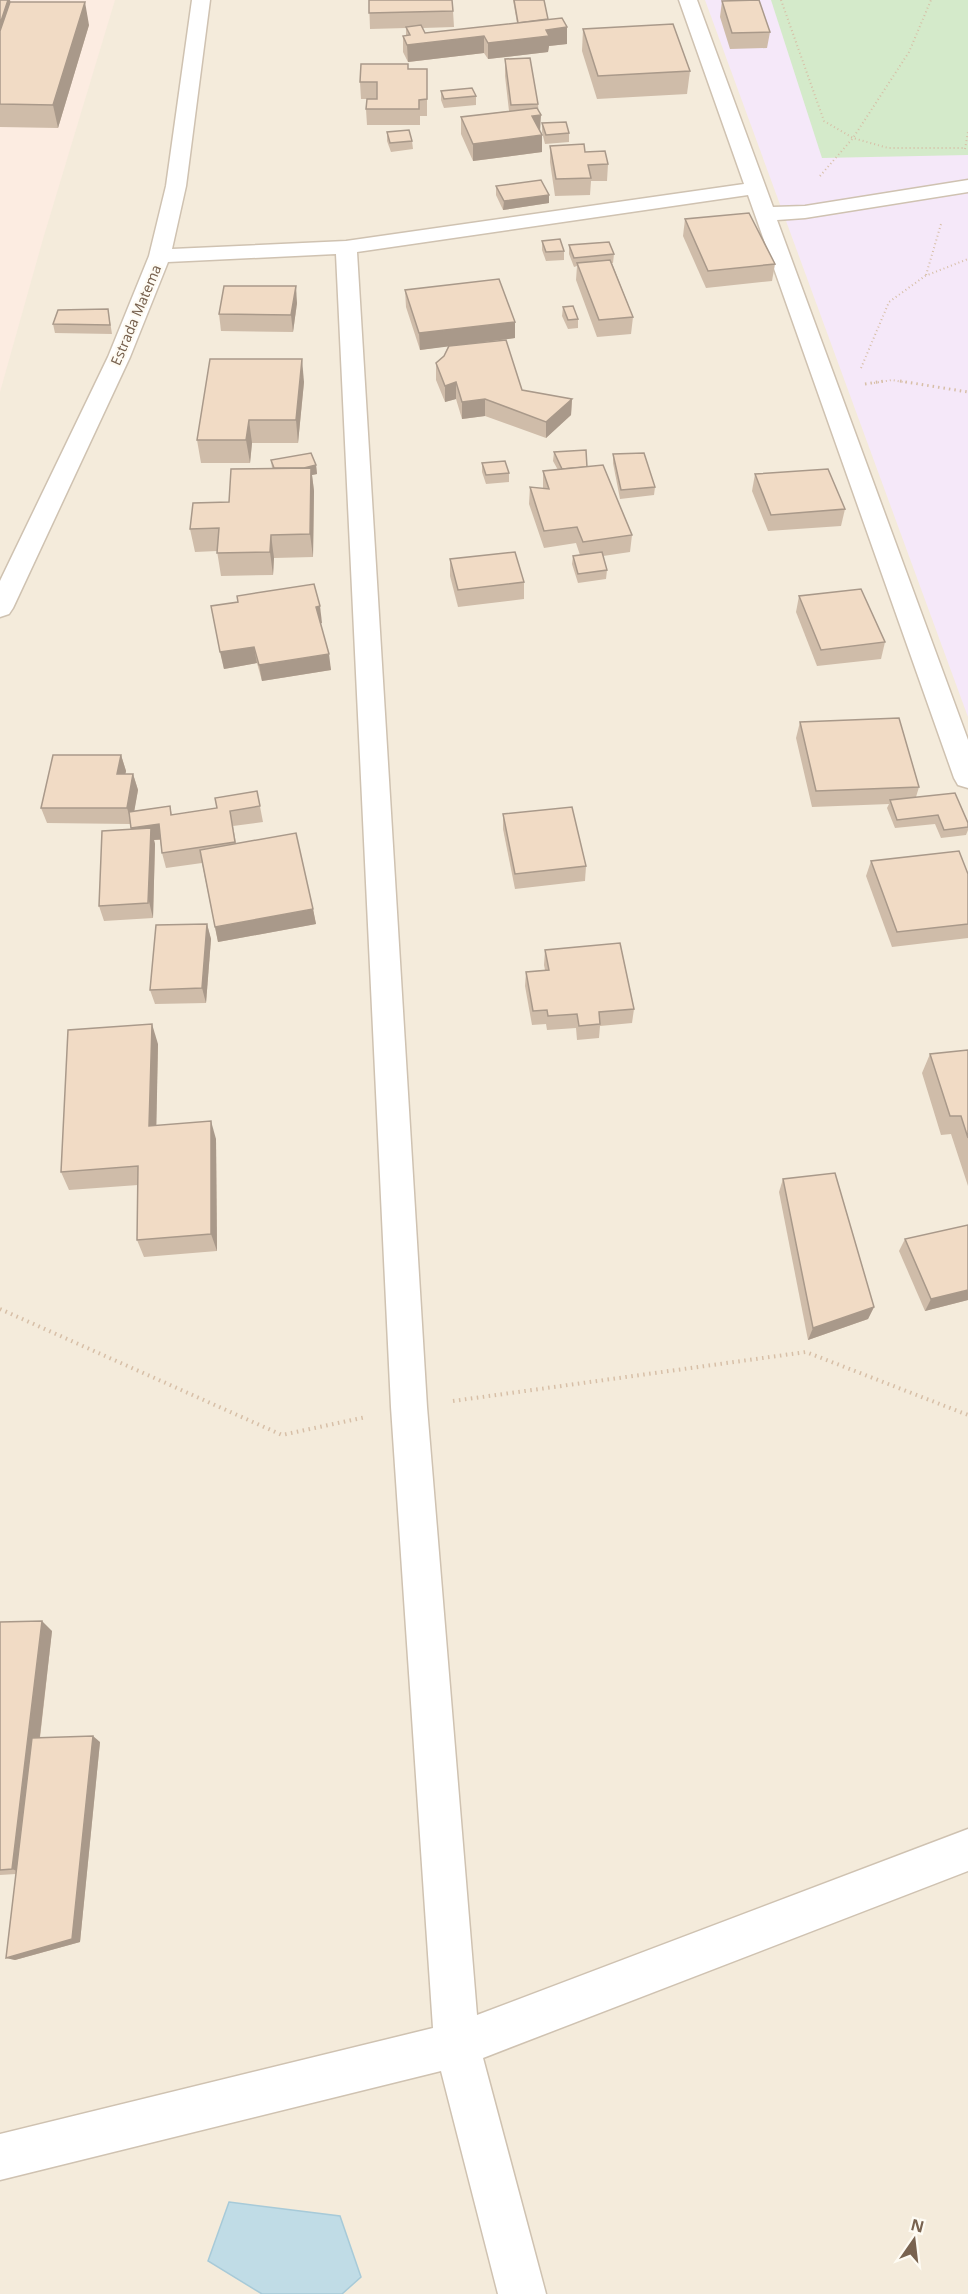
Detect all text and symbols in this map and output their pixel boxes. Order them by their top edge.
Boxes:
street label: Estrada Matema [106,262,165,368]
north arrow [884,2210,944,2270]
text: N [909,2213,927,2238]

